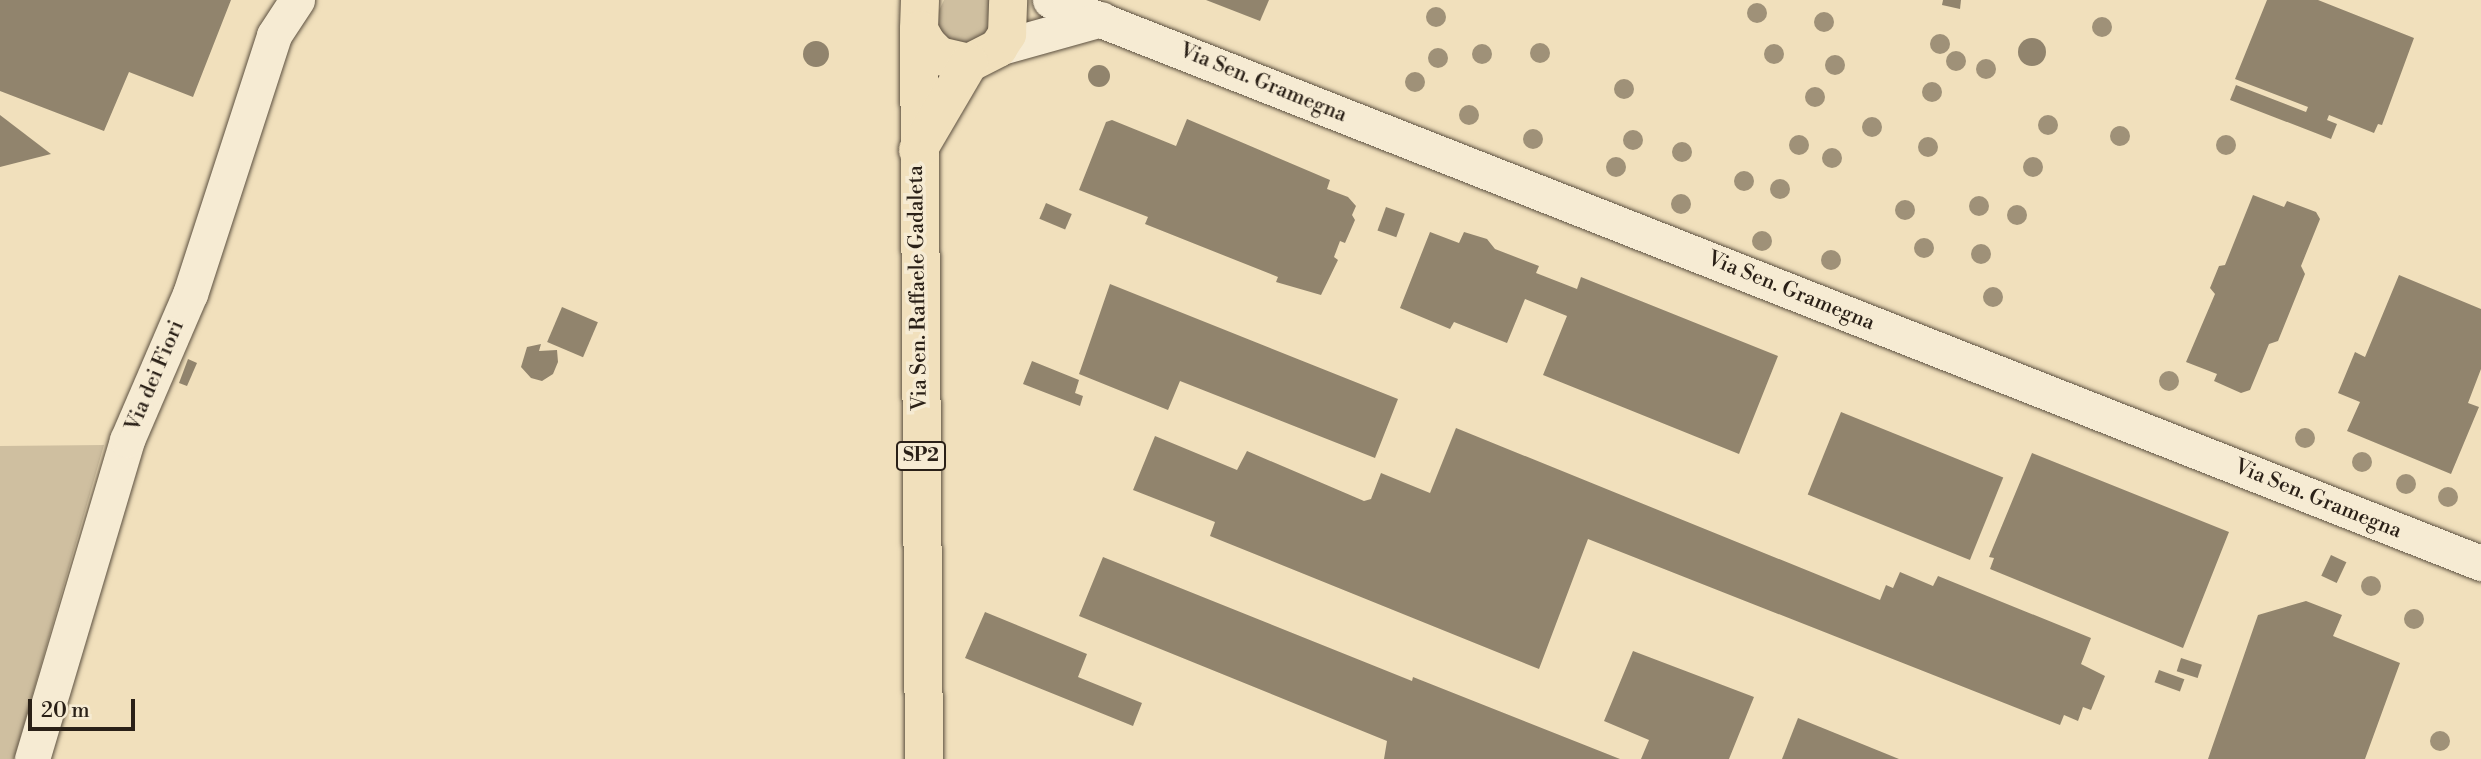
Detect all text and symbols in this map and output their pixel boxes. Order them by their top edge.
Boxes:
street label: Via Sen. Gramegna [1176,38,1350,128]
street label: Via Sen. Raffaele Gadaleta [903,165,933,411]
street label: Via Sen. Gramegna [1704,246,1878,336]
street label: Via dei Fiori [120,317,190,435]
road number: SP2 [895,440,947,471]
street label: Via Sen. Gramegna [2231,454,2405,544]
scale bar [32,686,138,730]
text: 20 m [41,698,90,724]

